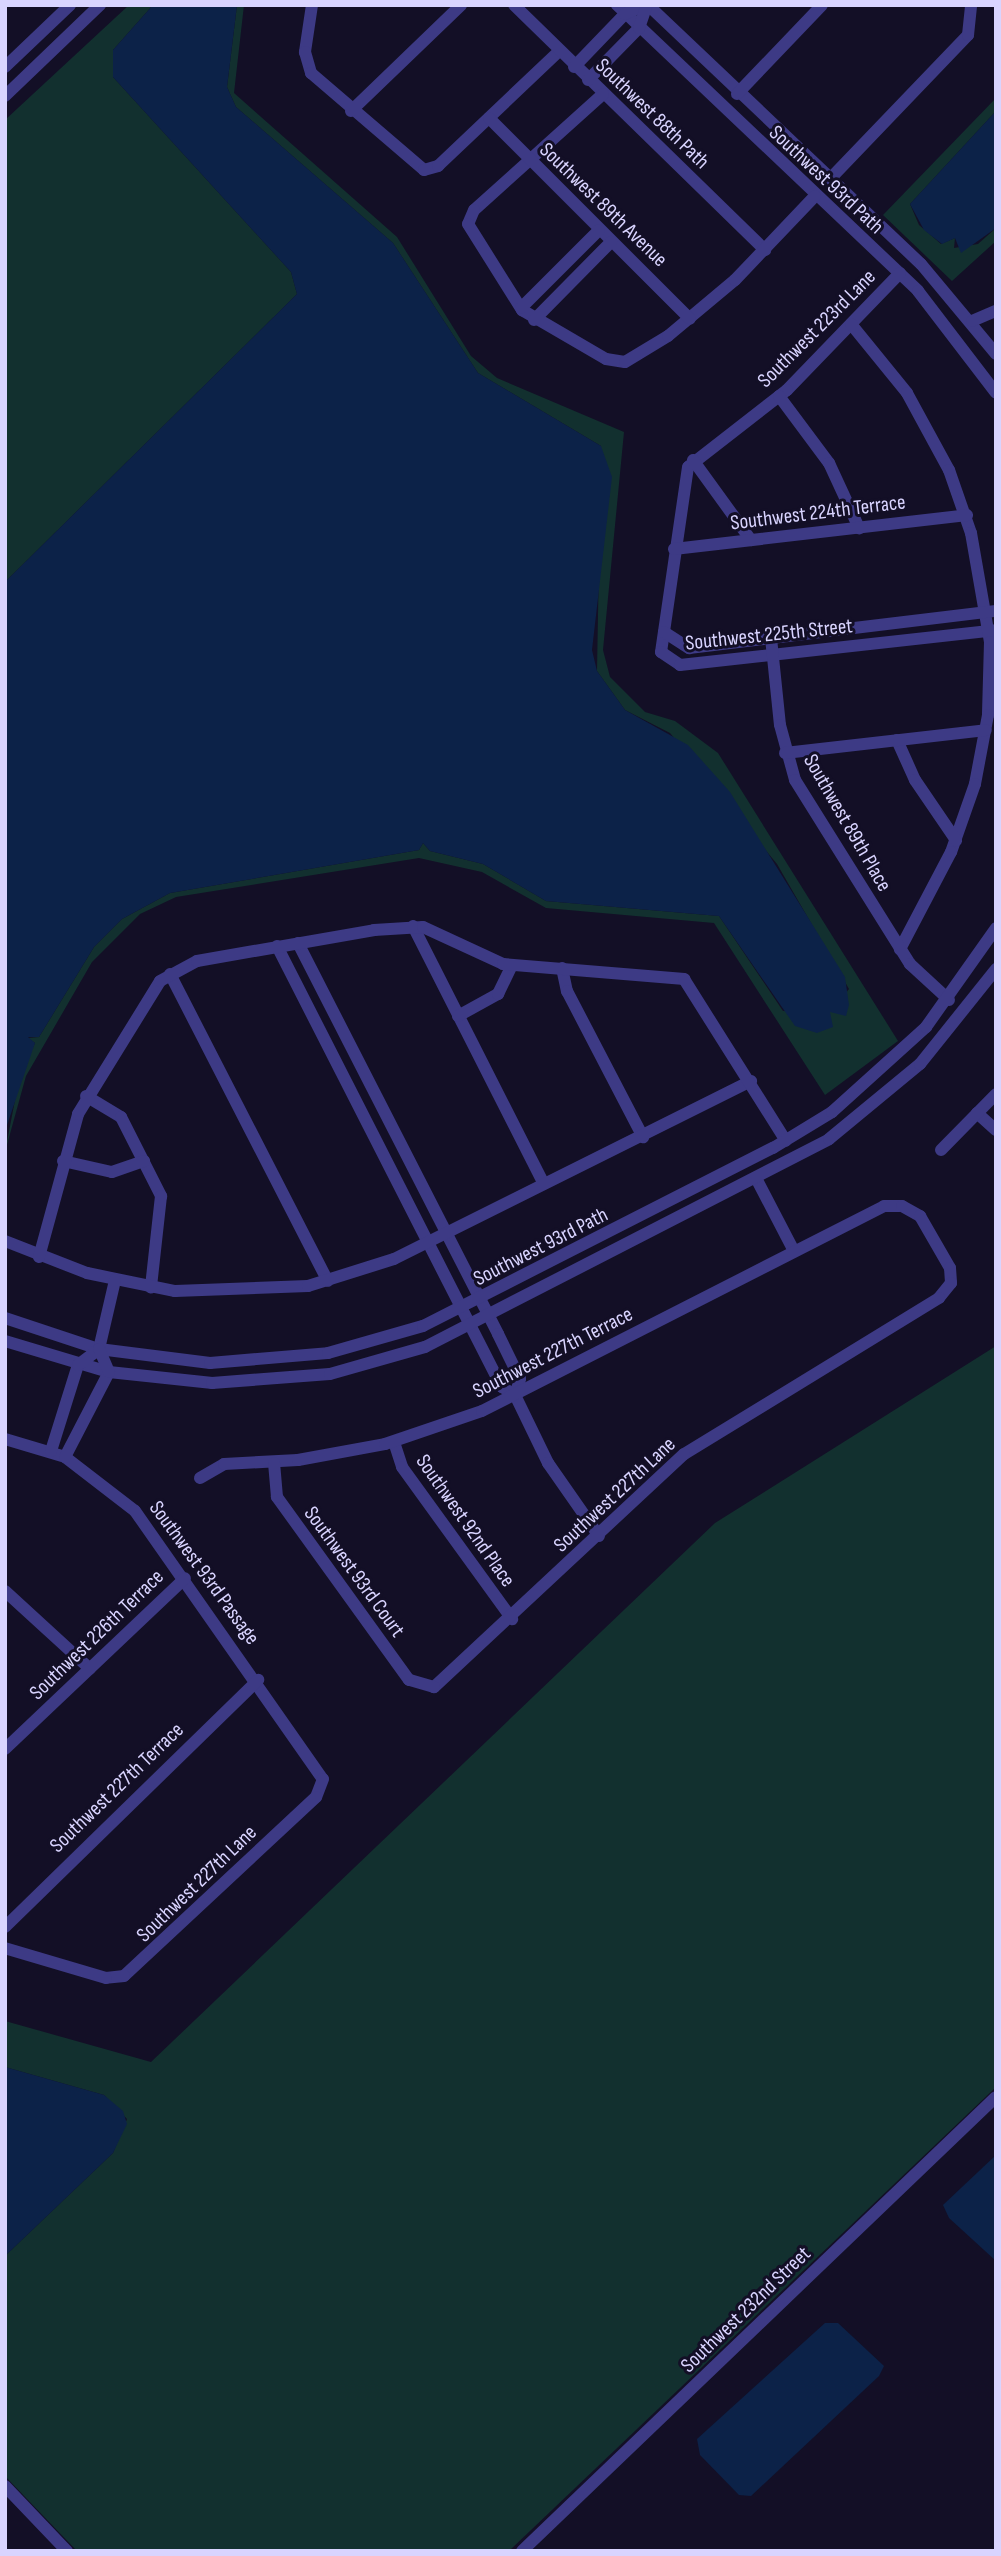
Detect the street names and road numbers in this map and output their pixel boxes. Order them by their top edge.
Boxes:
street label: Southwest 88th Path [590,53,714,175]
street label: Southwest 93rd Path [764,121,888,239]
street label: Southwest 89th Avenue [534,138,672,272]
street label: Southwest 223rd Lane [753,265,881,393]
street label: Southwest 224th Terrace [729,490,907,536]
street label: Southwest 225th Street [684,614,854,656]
street label: Southwest 89th Place [798,750,896,896]
street label: Southwest 93rd Path [470,1202,612,1292]
street label: Southwest 227th Terrace [469,1302,637,1404]
street label: Southwest 227th Lane [549,1432,681,1558]
street label: Southwest 92nd Place [410,1450,520,1592]
street label: Southwest 93rd Passage [143,1496,265,1650]
street label: Southwest 93rd Court [298,1502,410,1642]
street label: Southwest 226th Terrace [25,1565,169,1705]
street label: Southwest 227th Terrace [45,1718,189,1858]
street label: Southwest 227th Lane [132,1820,262,1948]
street label: Southwest 232nd Street [676,2242,816,2378]

